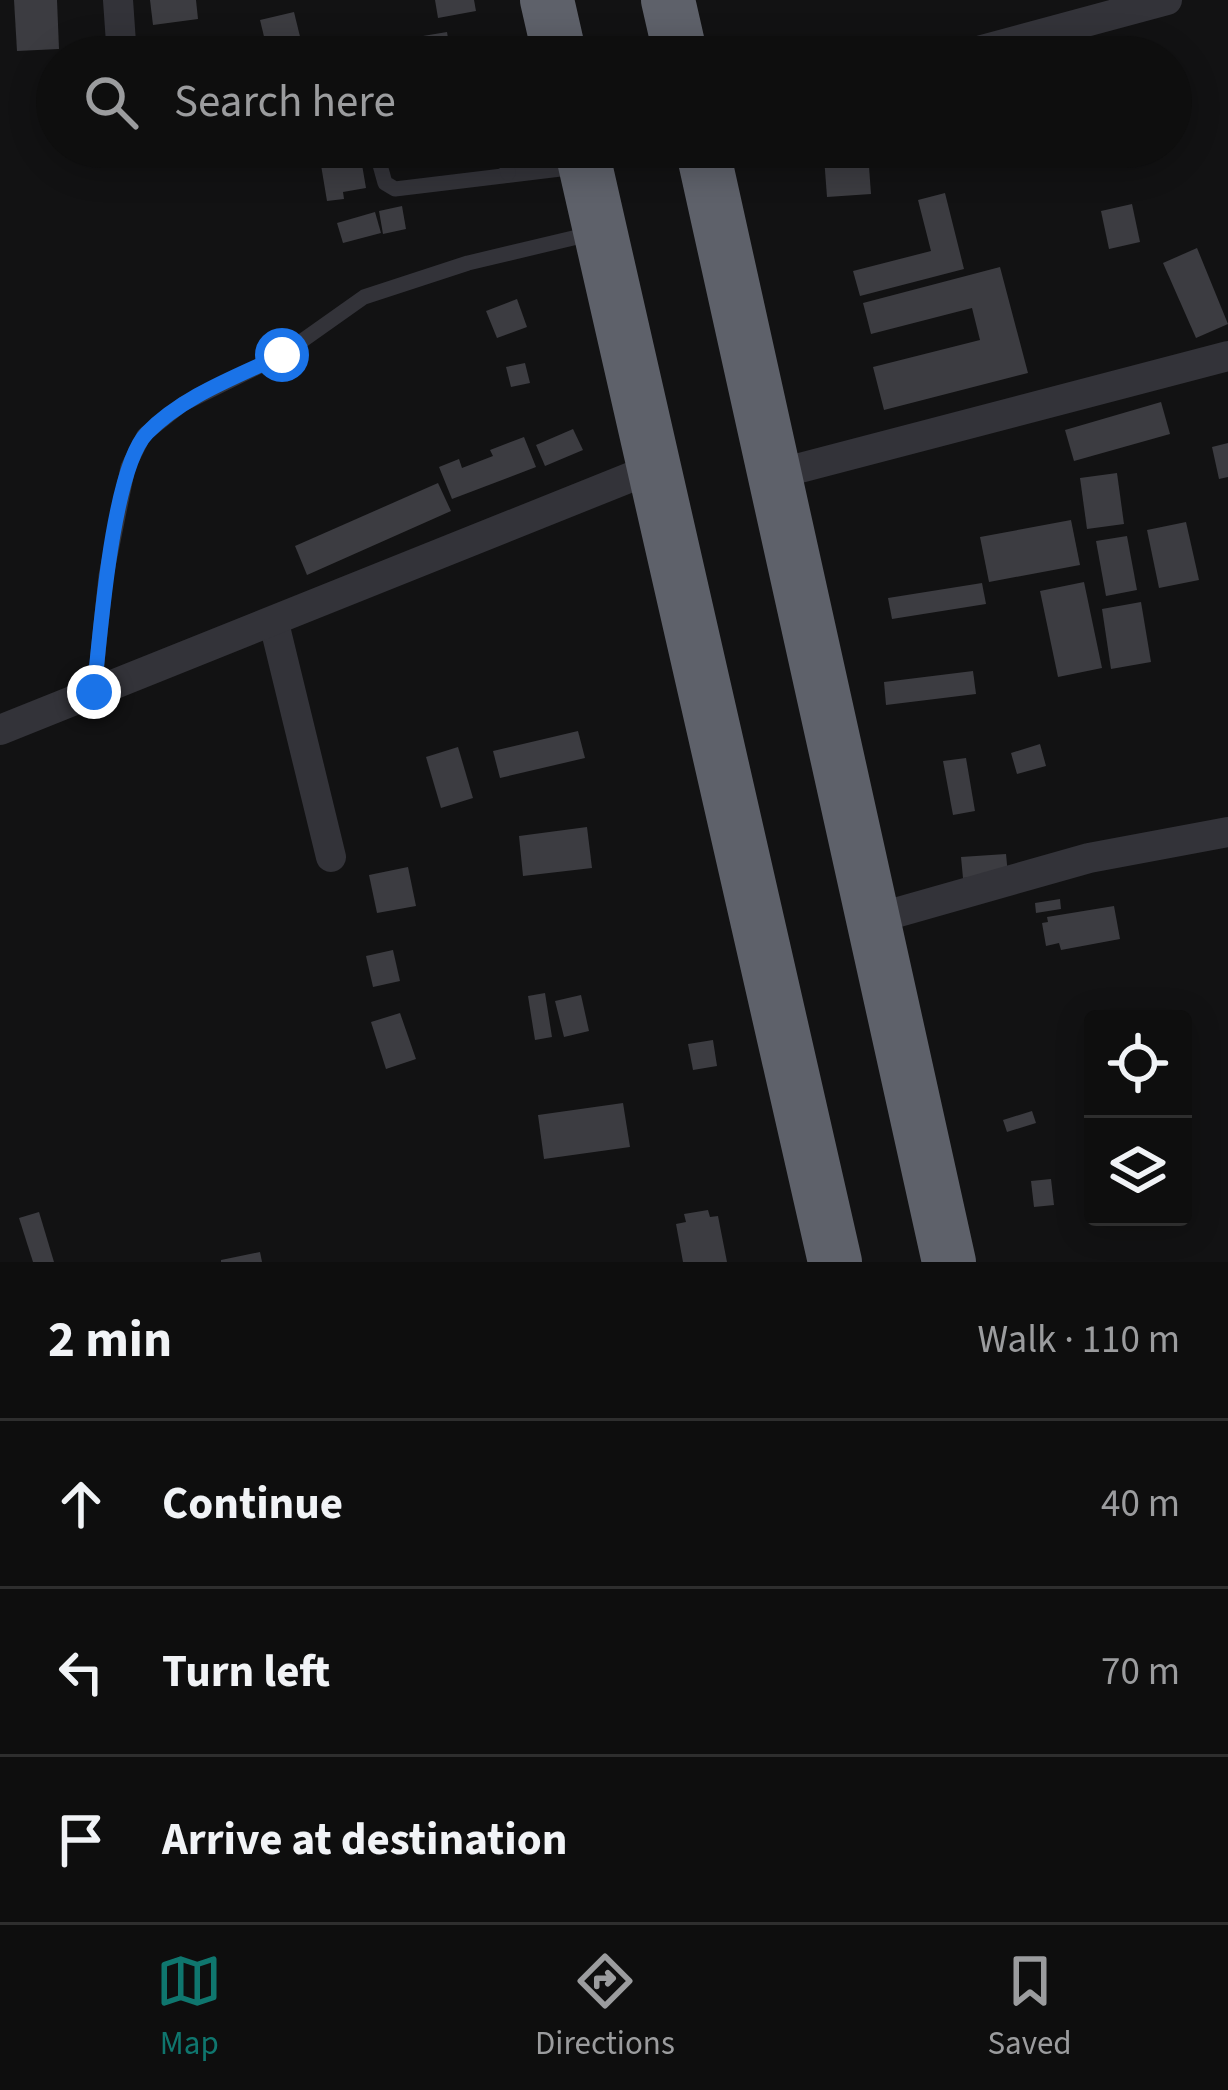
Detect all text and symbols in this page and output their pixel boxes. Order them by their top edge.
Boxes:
search box [36,36,1192,168]
icon: search [78,69,144,135]
text: Search here [174,70,396,134]
route start [255,328,309,382]
route end [67,665,121,719]
map controls [1084,1010,1192,1226]
button: locate [1084,1010,1192,1118]
button: layers [1084,1118,1192,1226]
text: 2 min [48,1304,172,1376]
text: Walk · 110 m [977,1312,1180,1368]
icon: ahead [48,1471,114,1537]
text: Continue [162,1472,343,1536]
text: 40 m [1101,1476,1180,1532]
icon: left [48,1639,114,1705]
text: Turn left [162,1640,330,1704]
text: 70 m [1101,1644,1180,1700]
icon: arrive [48,1807,114,1873]
text: Arrive at destination [162,1808,567,1872]
tab: Map [156,1948,222,2067]
tab: Directions [535,1948,675,2067]
tab: Saved [987,1948,1072,2067]

